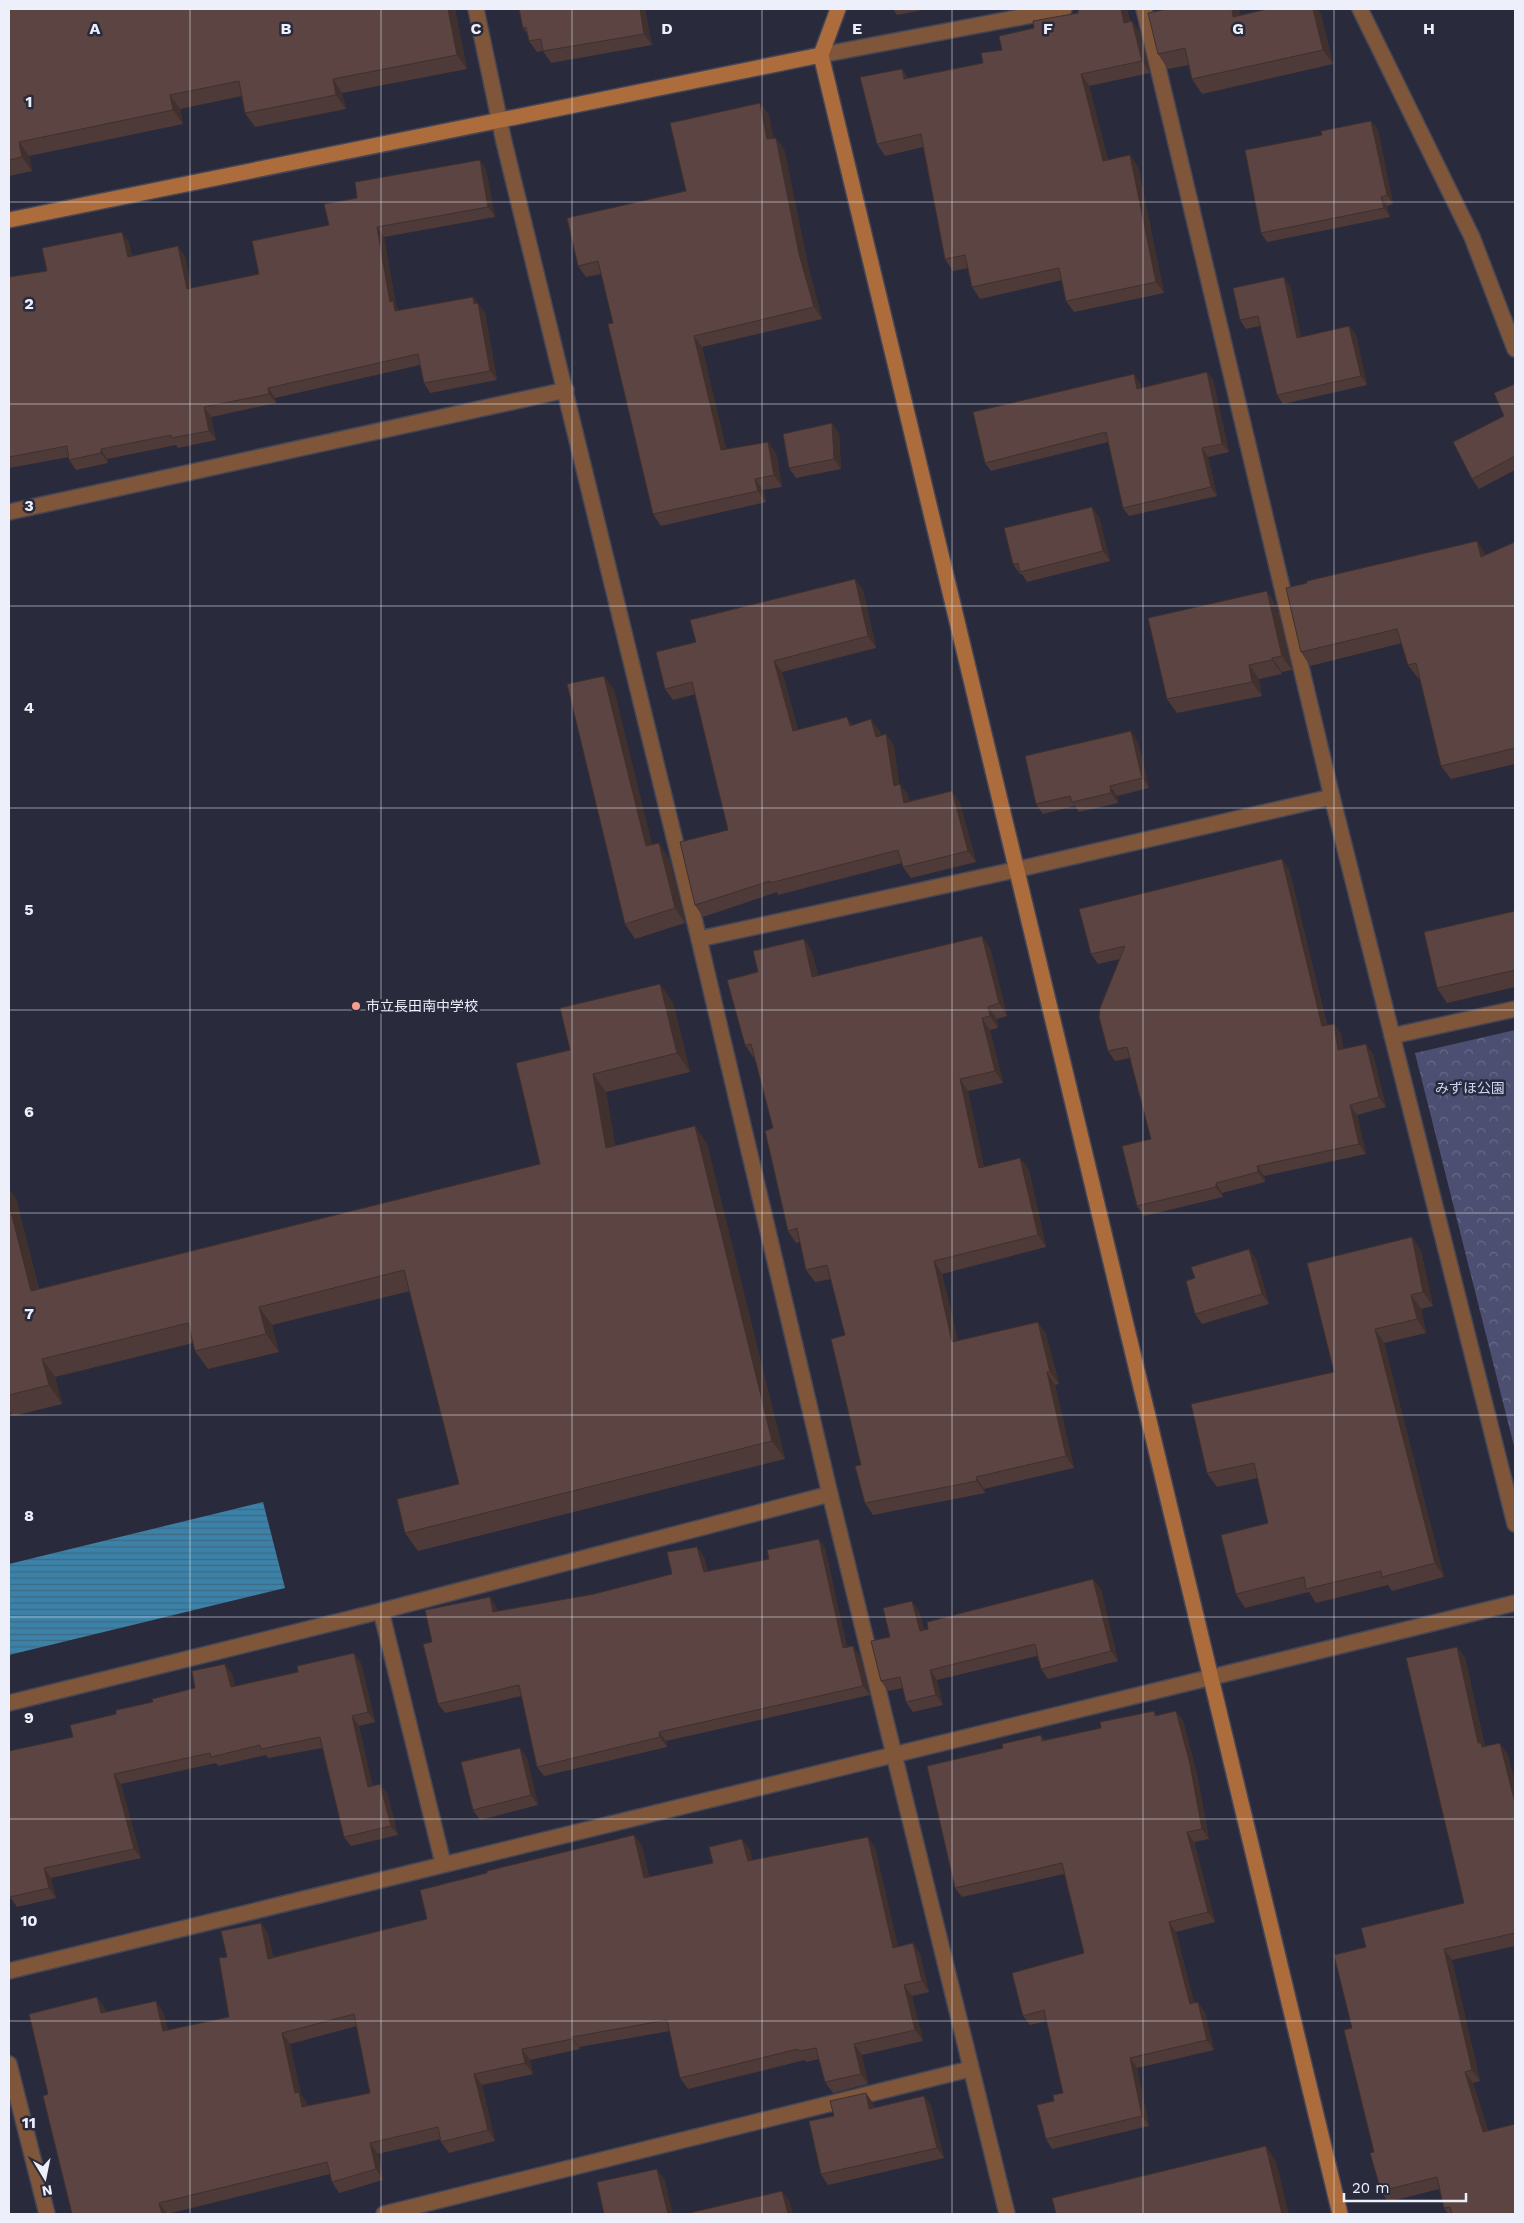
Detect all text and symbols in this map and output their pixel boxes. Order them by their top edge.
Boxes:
text: A [90,19,101,38]
text: B [281,19,292,38]
text: C [471,19,482,38]
text: D [661,19,673,38]
text: E [852,19,862,38]
text: F [1043,19,1053,38]
text: G [1232,19,1244,38]
text: H [1423,19,1435,38]
text: 1 [26,92,32,111]
text: 2 [24,294,34,313]
text: 3 [24,496,34,515]
text: 4 [24,698,34,717]
text: 5 [24,900,34,919]
place label: 市立長田南中学校 [366,998,478,1014]
marker: 市立長田南中学校 [350,1000,362,1012]
park label: みずほ公園 [1435,1080,1505,1096]
text: 6 [24,1102,34,1121]
text: 7 [24,1304,34,1323]
text: 8 [24,1506,34,1525]
text: 9 [24,1708,34,1727]
text: 10 [20,1911,38,1930]
text: 11 [22,2113,36,2132]
north arrow [20,2153,70,2203]
scale bar [1344,2170,1466,2202]
text: 20 m [1352,2179,1390,2197]
text: N [41,2182,54,2200]

